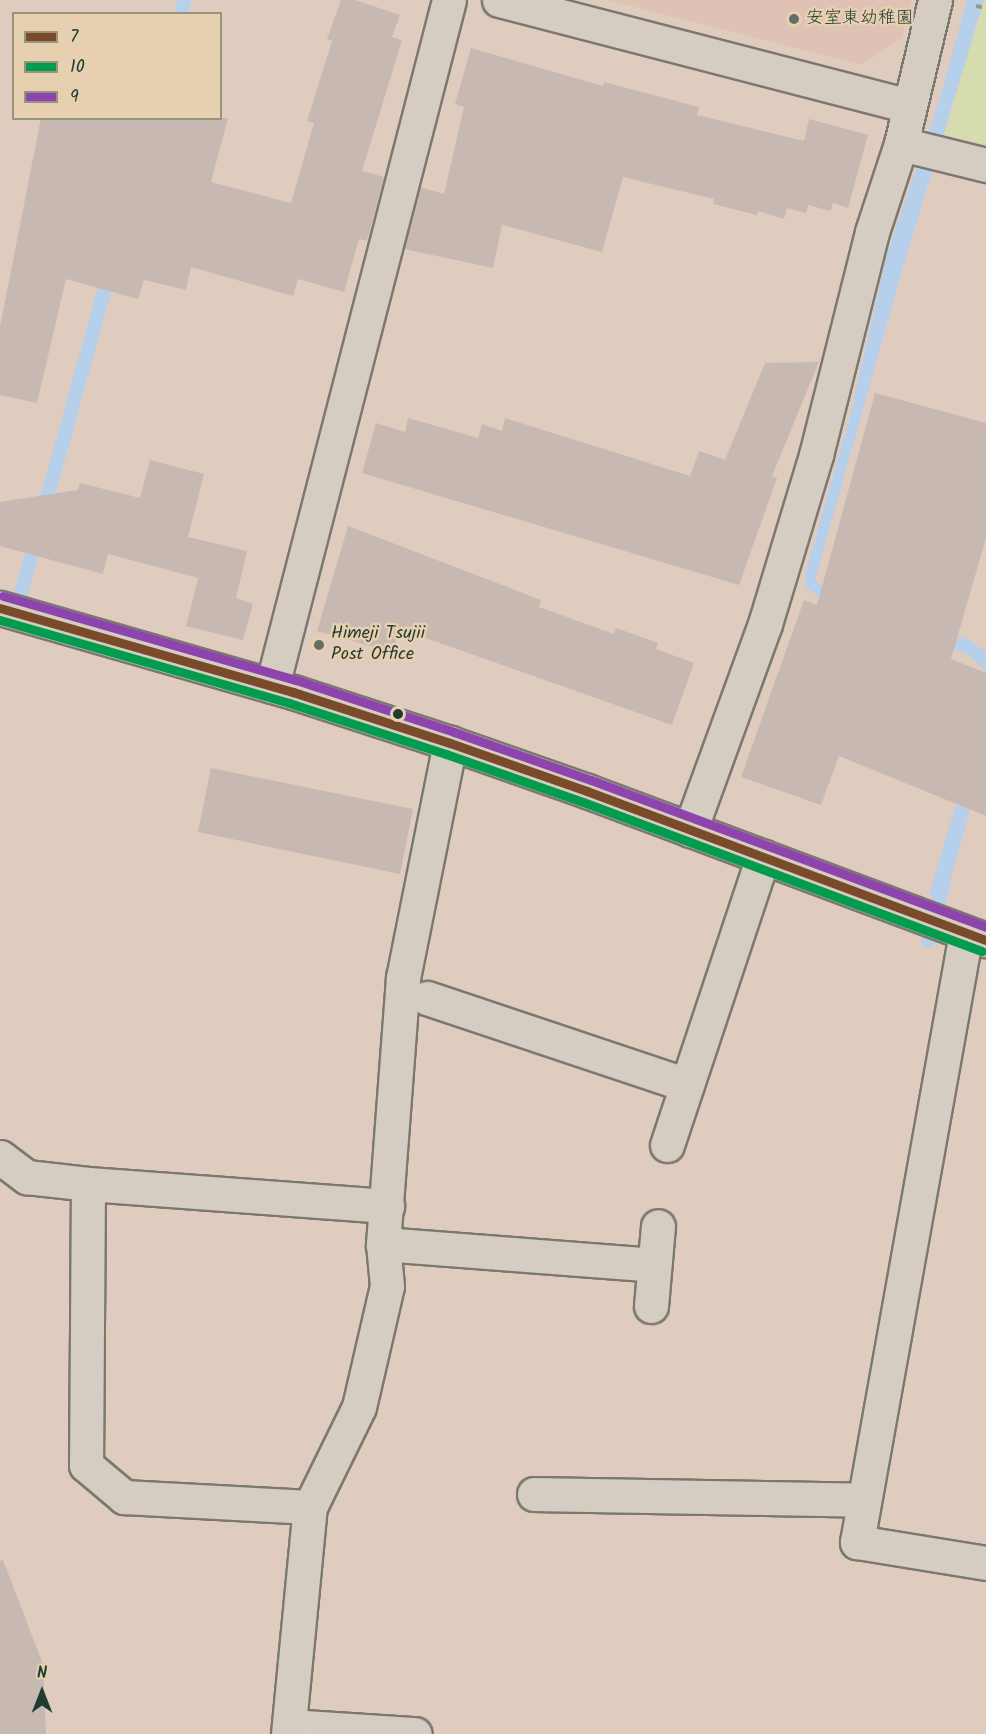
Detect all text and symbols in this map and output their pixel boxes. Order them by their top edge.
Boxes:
place label: 安室東幼稚園 [806,8,914,30]
legend [12,12,222,120]
marker: 安室東幼稚園 [787,12,801,26]
text: 7 [70,23,78,52]
text: 10 [70,53,85,82]
text: 9 [70,83,79,112]
place label: Himeji Tsujii Post Office [331,624,425,666]
marker: Himeji Tsujii Post Office [312,638,326,652]
unlabelled marker [392,708,404,720]
text: N [37,1661,47,1686]
north arrow [12,1662,72,1722]

